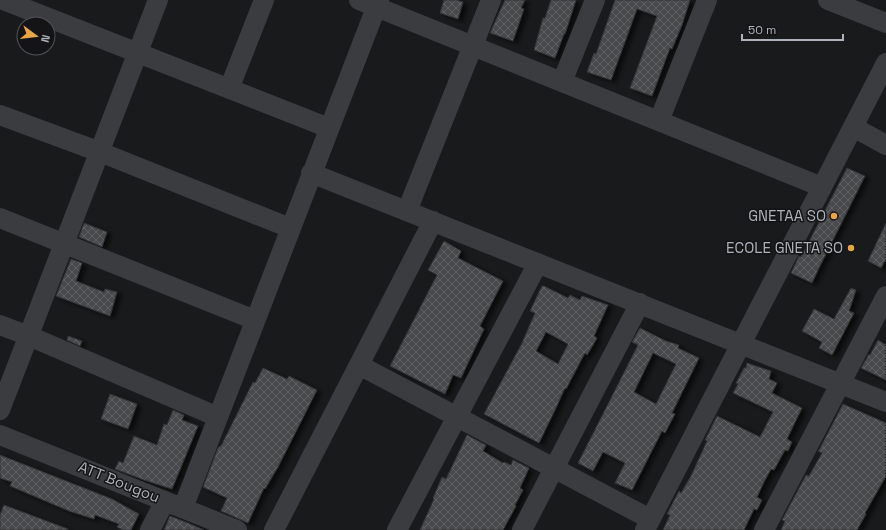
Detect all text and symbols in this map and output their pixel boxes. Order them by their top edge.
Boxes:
north arrow [16,16,56,56]
scale bar [742,16,843,42]
text: 50 m [748,22,776,38]
text: N [38,33,53,44]
place label: GNETAA SO [748,206,826,225]
marker: GNETAA SO [829,211,839,221]
place label: ECOLE GNETA SO [726,238,843,257]
marker: ECOLE GNETA SO [846,243,856,253]
street label: ATT Bougou [76,457,163,506]

